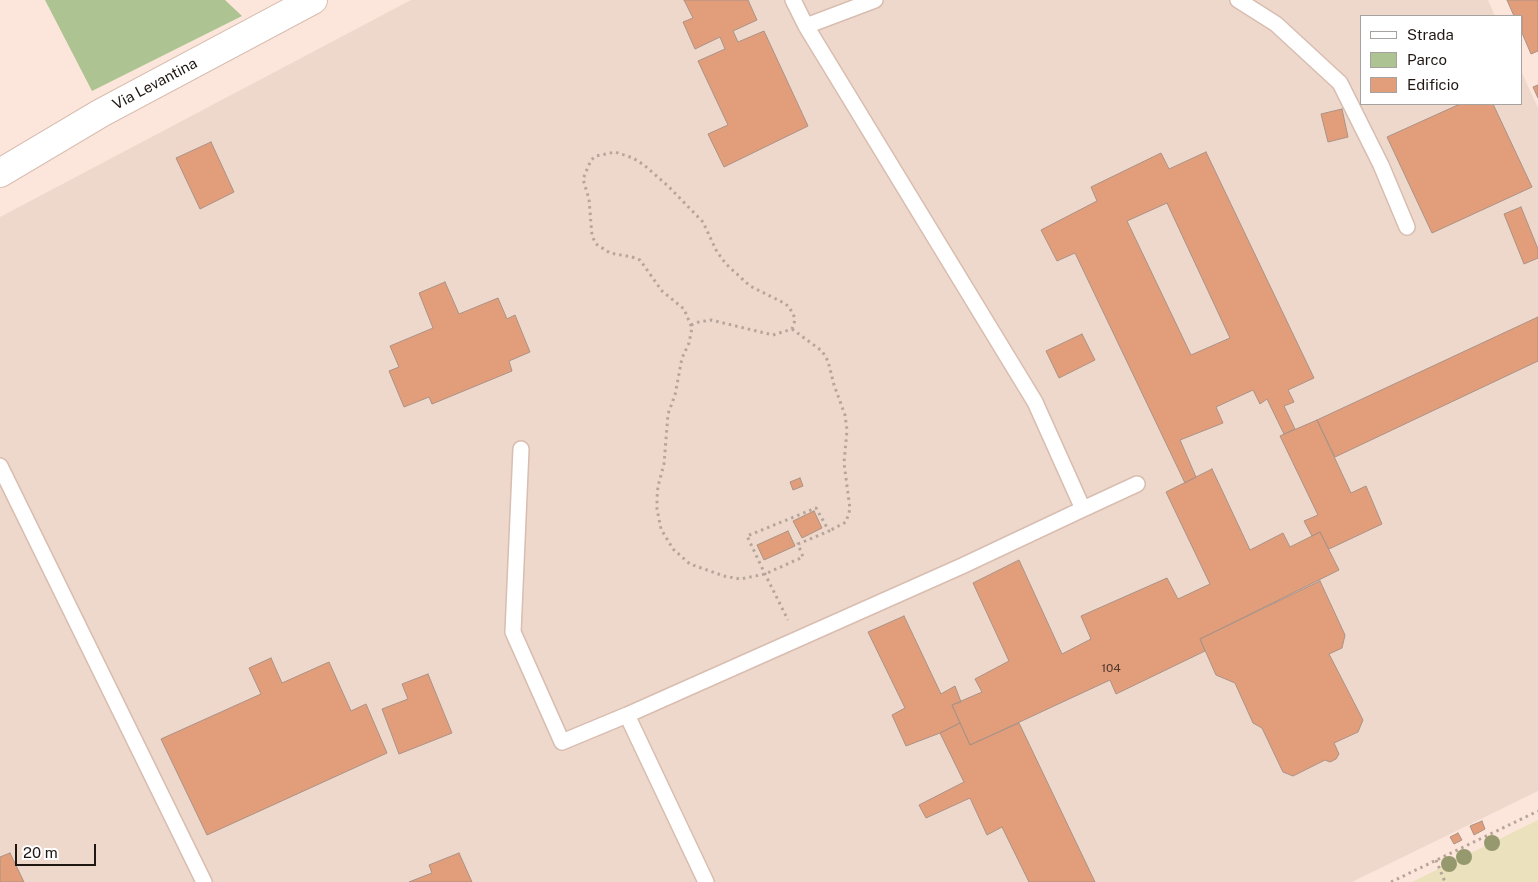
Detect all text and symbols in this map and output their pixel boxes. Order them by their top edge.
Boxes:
legend [1360,15,1523,105]
text: Strada [1407,26,1454,43]
text: Parco [1407,51,1447,68]
street label: Via Levantina [110,54,200,114]
text: Edificio [1407,76,1459,93]
house number: 104 [1101,661,1121,675]
scale bar [18,834,99,866]
text: 20 m [23,844,58,861]

